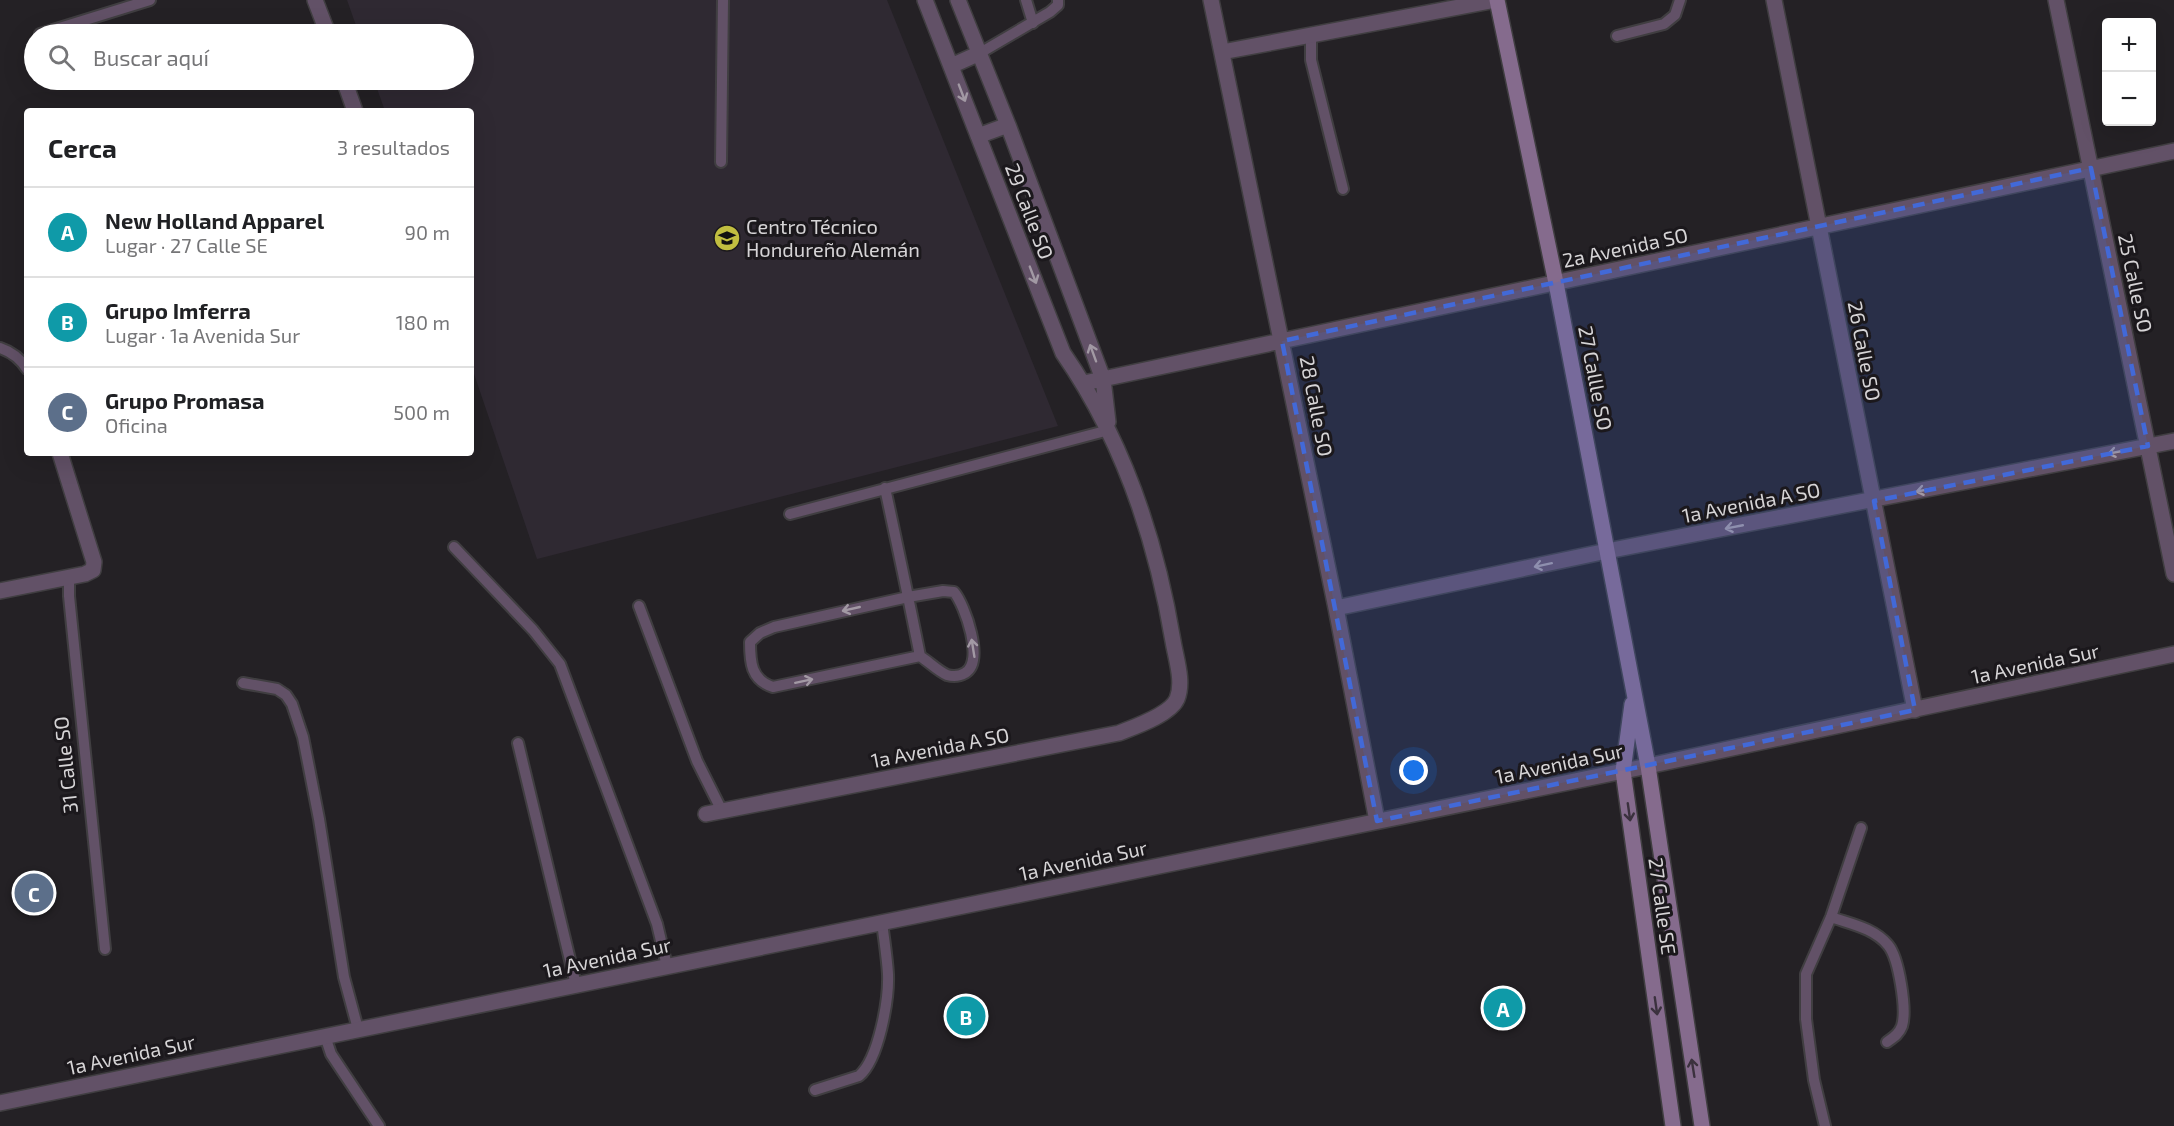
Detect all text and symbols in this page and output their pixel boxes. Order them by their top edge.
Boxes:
map controls [2102,18,2156,126]
button: + [2102,18,2156,72]
search box [24,24,474,90]
icon: search [45,41,78,74]
text: Buscar aquí [93,44,209,70]
button: − [2102,72,2156,126]
one-way arrow [957,84,968,102]
text: Cerca [48,132,117,163]
text: 3 resultados [337,135,450,159]
street label: 29 Calle SO [1001,159,1059,263]
text: New Holland Apparel [105,207,324,233]
place label: Centro Técnico Hondureño Alemán [746,214,920,261]
text: A [61,220,74,244]
text: 90 m [405,220,450,244]
street label: 2a Avenida SO [1560,222,1690,272]
school or university icon: Centro Técnico Hondureño Alemán [712,223,742,253]
street label: 25 Calle SO [2114,231,2158,335]
text: Lugar · 27 Calle SE [105,233,268,257]
one-way arrow [1028,265,1039,284]
text: Grupo Imferra [105,297,251,323]
street label: 26 Calle SO [1844,299,1886,403]
text: B [61,310,74,334]
text: 180 m [396,310,450,334]
text: Lugar · 1a Avenida Sur [105,323,300,347]
street label: 27 Callle SO [1574,324,1618,432]
one-way arrow [1086,344,1097,363]
street label: 28 Calle SO [1295,354,1339,458]
text: Grupo Promasa [105,387,265,413]
text: C [62,400,73,424]
text: 500 m [393,400,450,424]
text: Oficina [105,413,168,437]
one-way arrow [2107,447,2127,458]
street label: 1a Avenida A SO [1680,477,1822,527]
one-way arrow [1916,485,1936,496]
one-way arrow [1725,522,1744,533]
one-way arrow [1533,560,1553,571]
one-way arrow [842,604,861,616]
street label: 1a Avenida Sur [1969,638,2101,688]
one-way arrow [967,639,978,659]
one-way arrow [793,675,813,686]
street label: 31 Calle SO [48,715,82,815]
street label: 1a Avenida A SO [869,722,1011,772]
street label: 1a Avenida Sur [1493,738,1625,788]
your location [1399,756,1428,785]
one-way arrow [1623,802,1634,822]
street label: 1a Avenida Sur [1017,835,1149,885]
street label: 27 Calle SE [1644,856,1682,956]
pin: C [15,870,54,916]
street label: 1a Avenida Sur [541,932,673,982]
pin: A [1484,986,1522,1030]
pin: B [946,994,986,1038]
one-way arrow [1650,995,1661,1015]
street label: 1a Avenida Sur [65,1029,197,1079]
one-way arrow [1688,1059,1699,1079]

